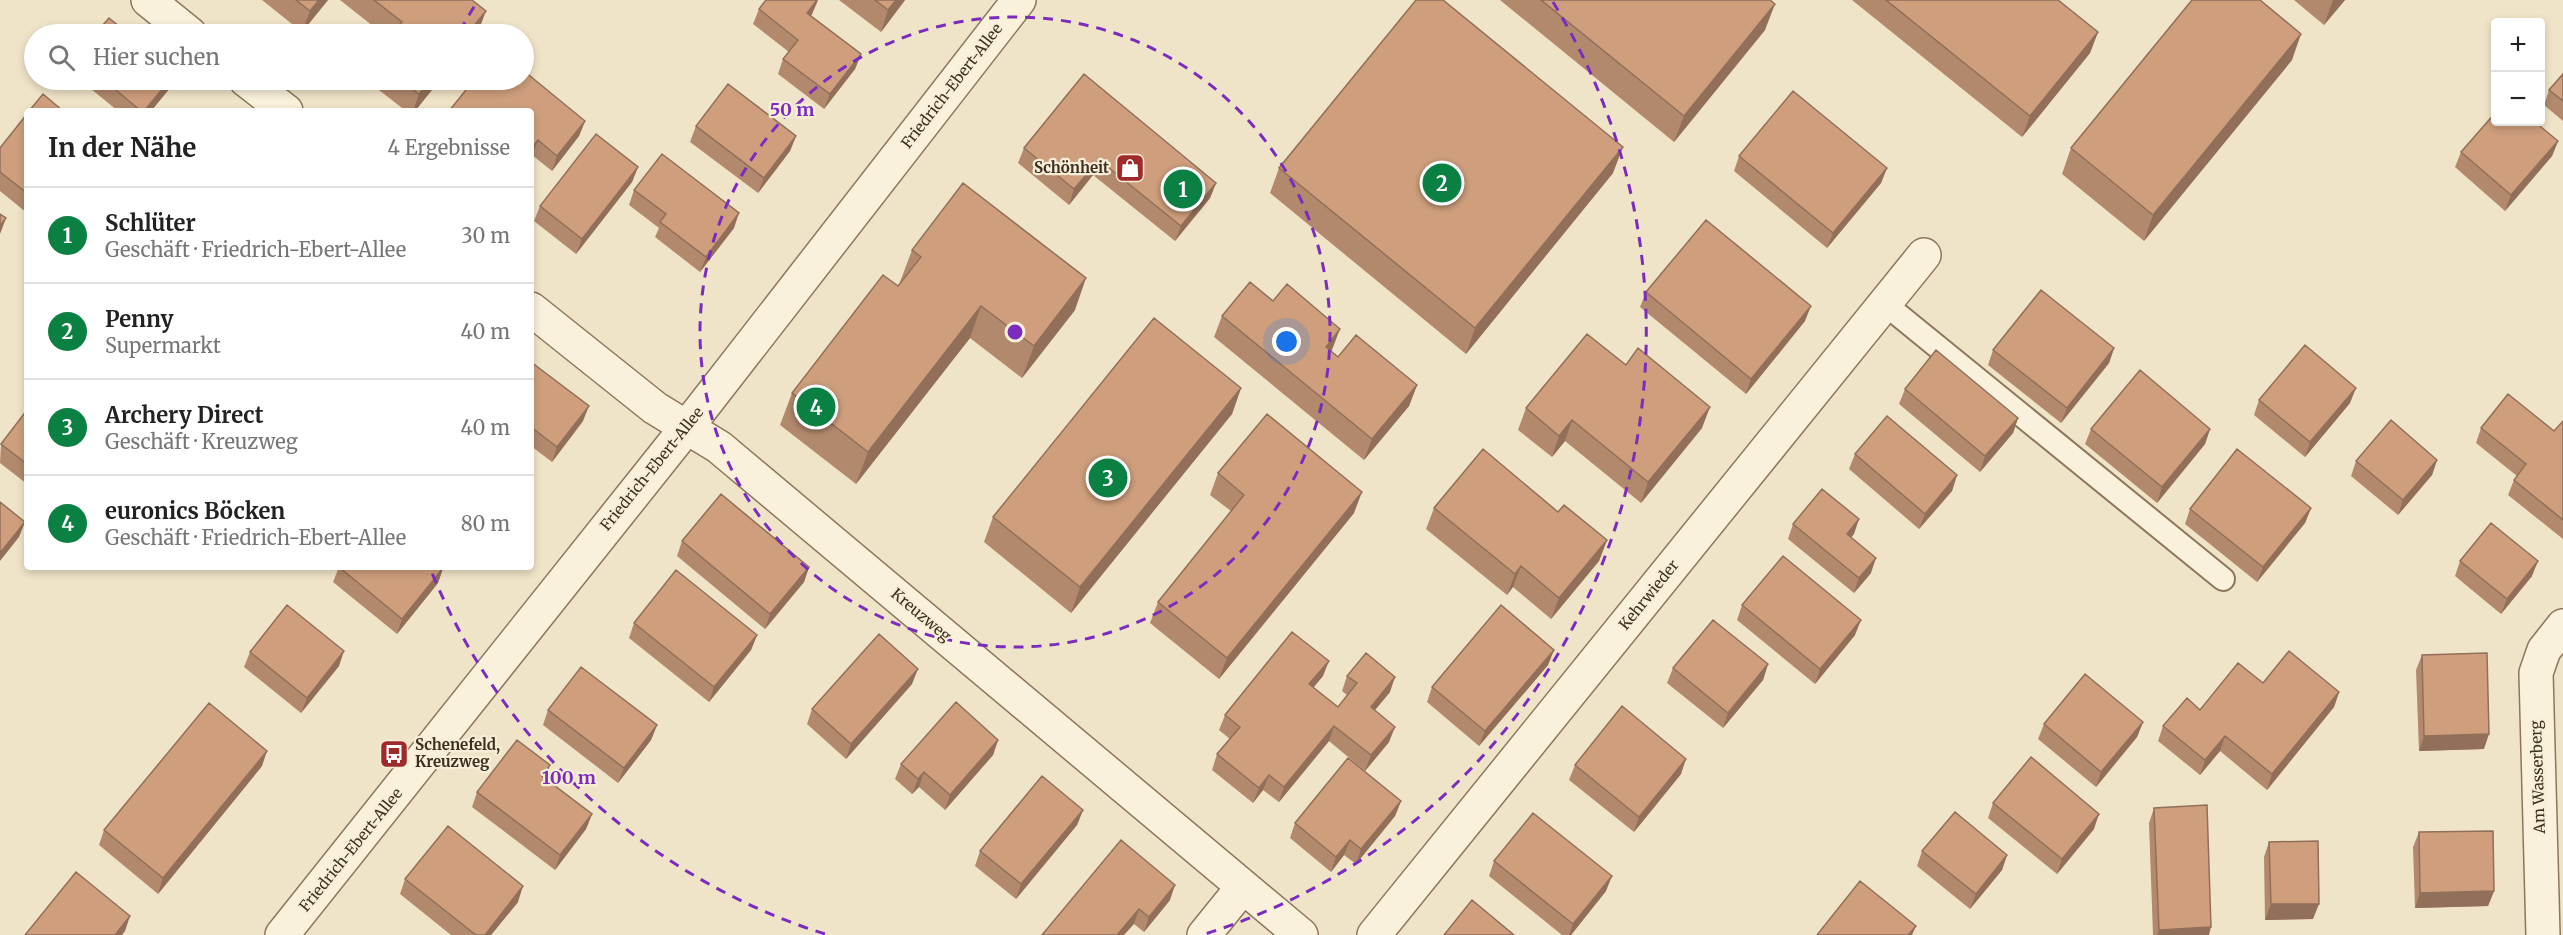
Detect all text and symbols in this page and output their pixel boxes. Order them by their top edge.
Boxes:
map controls [2491,18,2545,126]
button: + [2491,18,2545,72]
street label: Friedrich-Ebert-Allee [897,19,1006,152]
search box [24,24,534,90]
icon: search [45,41,78,74]
text: Hier suchen [93,43,220,71]
button: − [2491,72,2545,126]
text: 50 m [770,98,814,121]
text: In der Nähe [48,131,196,164]
text: 4 Ergebnisse [388,135,510,160]
shop icon: Schönheit [1114,152,1146,184]
place label: Schönheit [1034,158,1109,177]
pin: 2 [1422,160,1462,206]
pin: 1 [1164,166,1202,212]
text: Schlüter [105,209,196,237]
text: 1 [63,223,72,248]
text: 30 m [461,223,510,248]
text: Geschäft · Friedrich-Ebert-Allee [105,237,406,262]
text: Penny [105,305,174,333]
text: 2 [62,319,73,344]
text: 40 m [460,319,510,344]
centre of rings [1005,322,1025,342]
your location [1272,327,1301,356]
text: Supermarkt [105,333,221,358]
pin: 4 [796,384,836,430]
text: Archery Direct [105,401,264,429]
street label: Friedrich-Ebert-Allee [596,403,707,534]
text: 3 [62,415,73,440]
text: 40 m [460,415,510,440]
text: Geschäft · Kreuzweg [105,429,298,454]
pin: 3 [1088,456,1128,500]
text: euronics Böcken [105,497,285,525]
text: 4 [61,511,74,536]
text: 80 m [461,511,510,536]
text: Geschäft · Friedrich-Ebert-Allee [105,525,406,550]
street label: Kehrwieder [1615,556,1683,634]
street label: Kreuzweg [888,584,955,645]
street label: Am Wasserberg [2526,720,2549,835]
place label: Schenefeld, Kreuzweg [415,735,500,771]
bus stop icon: Schenefeld, Kreuzweg [378,738,410,770]
text: 100 m [542,766,596,789]
street label: Friedrich-Ebert-Allee [295,784,406,915]

